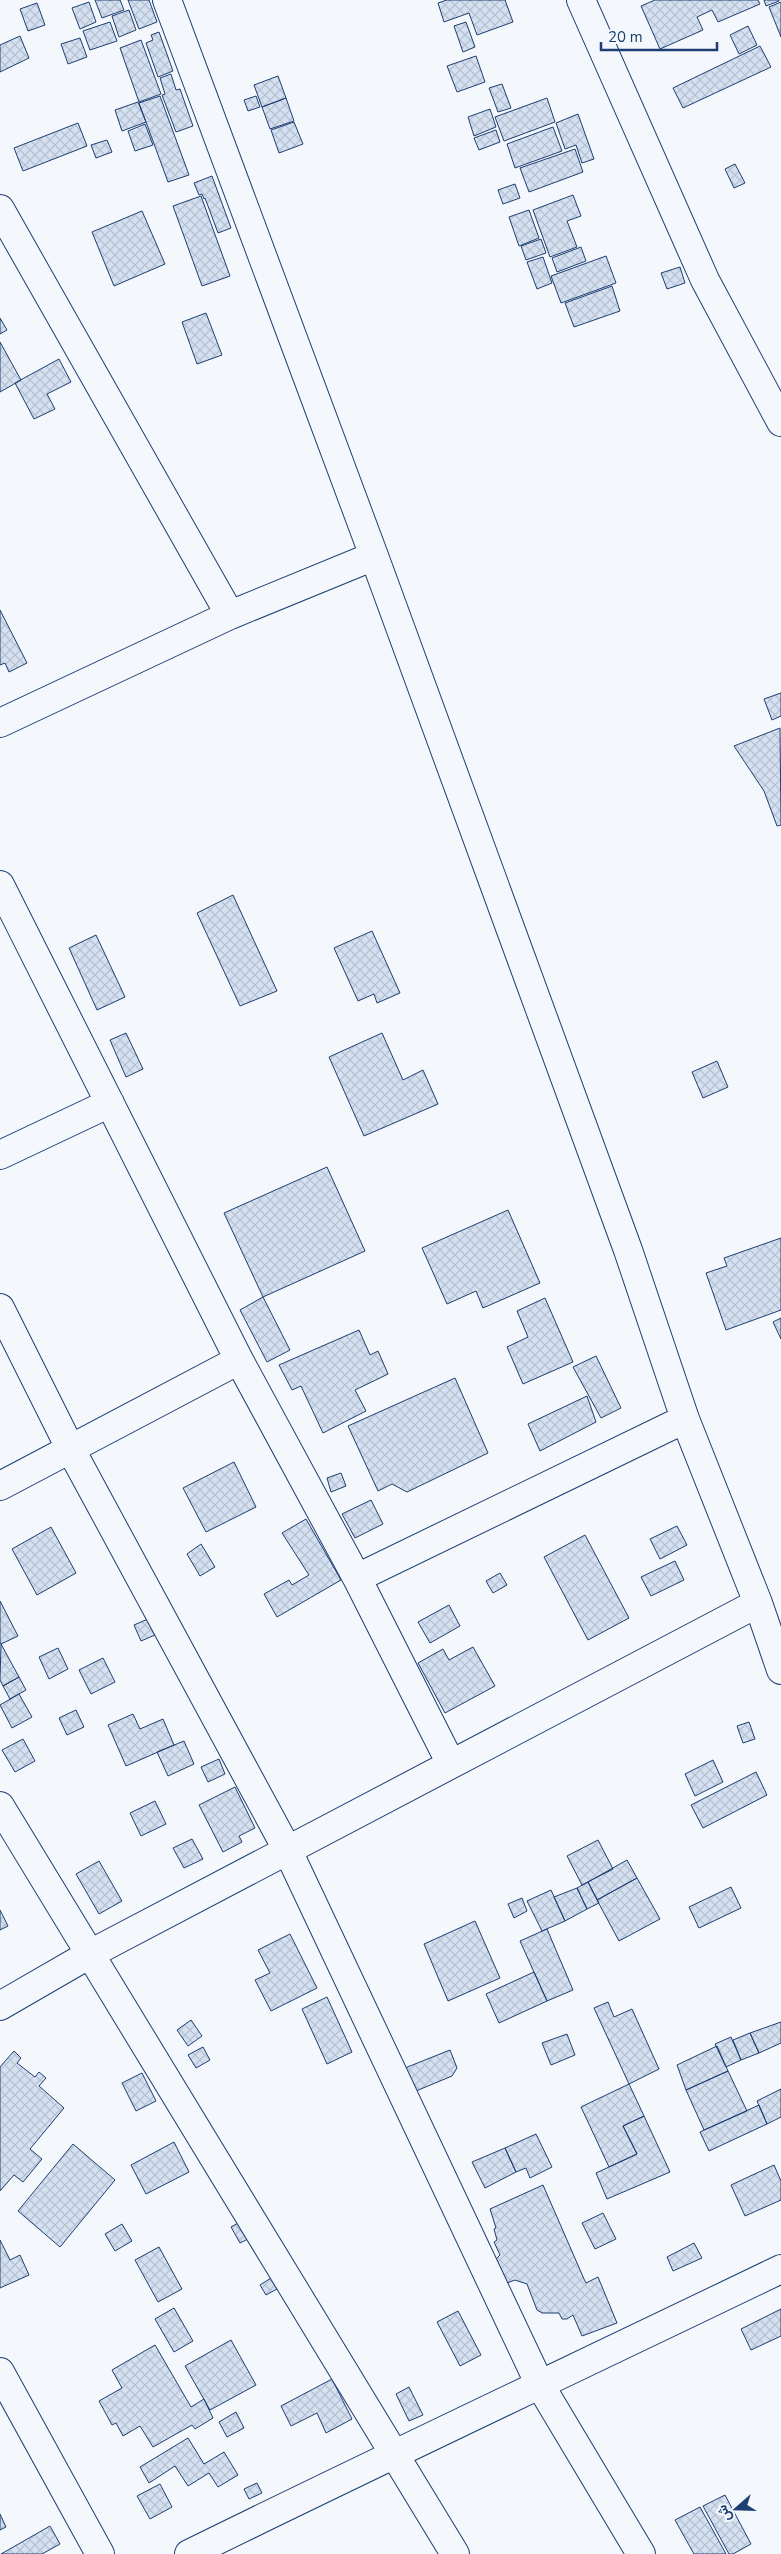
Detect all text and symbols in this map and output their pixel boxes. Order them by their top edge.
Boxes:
scale bar [601,20,717,52]
text: 20 m [608,27,643,47]
north arrow [711,2484,761,2534]
text: ش [712,2502,736,2524]

